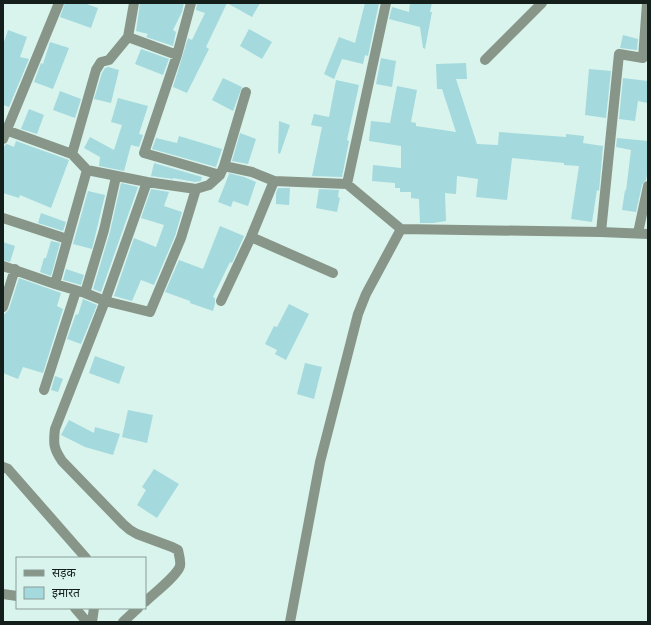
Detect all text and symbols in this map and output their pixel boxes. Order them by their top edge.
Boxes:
legend [16,557,146,609]
text: सड़क [52,563,77,582]
text: इमारत [52,583,81,602]

